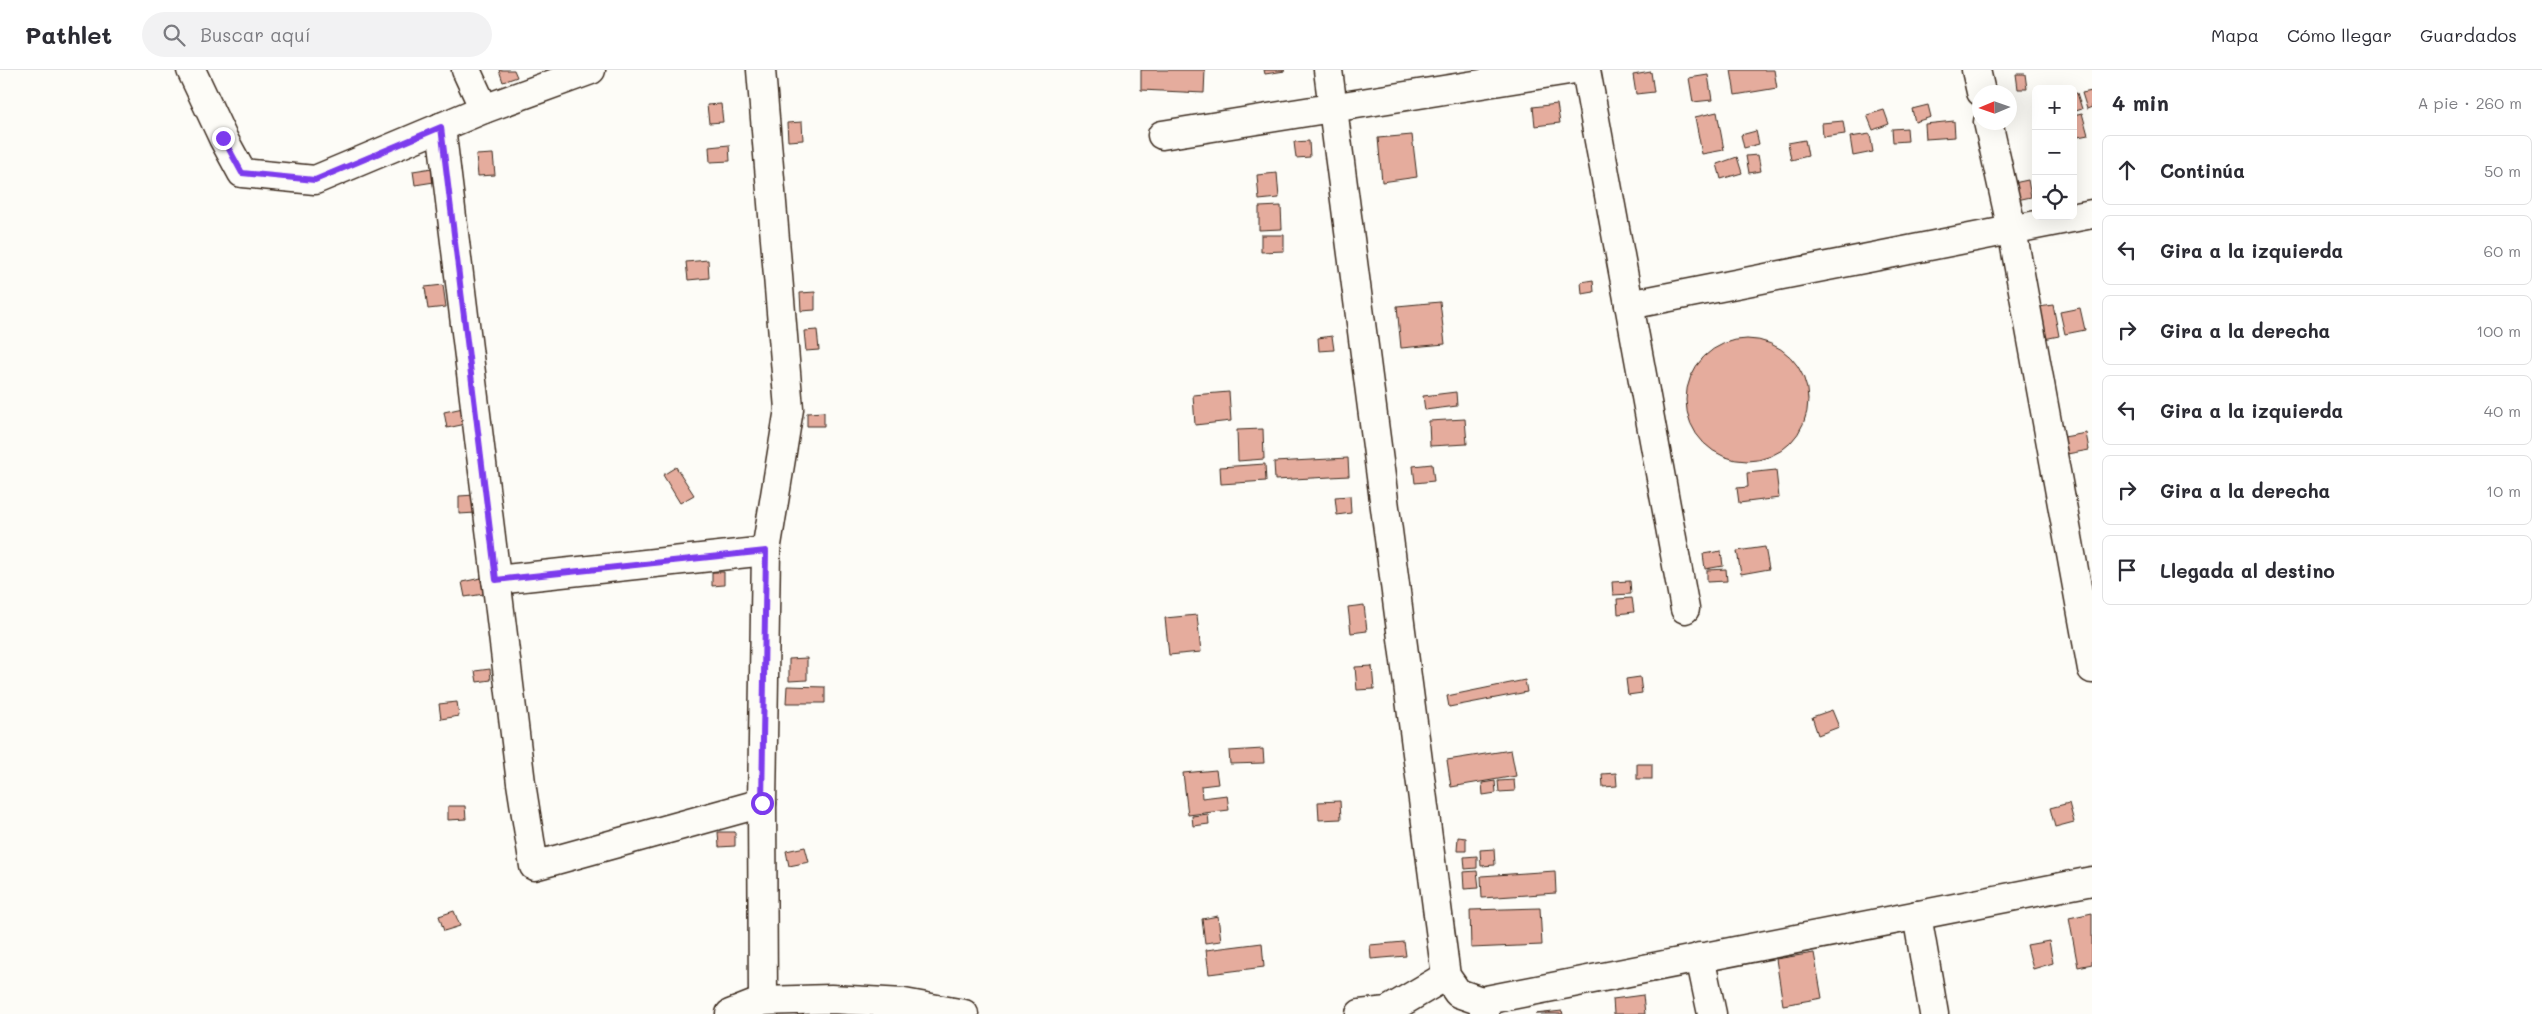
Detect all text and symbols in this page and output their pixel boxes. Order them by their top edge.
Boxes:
search box [142,12,492,57]
text: Pathlet [25,19,112,50]
icon: search [160,21,188,49]
text: Buscar aquí [200,22,311,47]
text: Mapa [2211,23,2259,47]
text: Cómo llegar [2287,23,2392,47]
text: Guardados [2420,23,2517,47]
north arrow [1972,85,2017,130]
map controls [2032,85,2077,220]
button: + [2032,85,2077,130]
text: 4 min [2112,89,2169,116]
text: A pie · 260 m [2418,92,2522,113]
route end [212,127,235,150]
button: − [2032,130,2077,175]
icon: ahead [2113,156,2141,184]
text: Continúa [2160,158,2245,183]
text: 50 m [2484,160,2521,181]
button: locate [2032,175,2077,220]
icon: left [2113,236,2141,264]
text: Gira a la izquierda [2160,238,2343,263]
text: 60 m [2484,240,2521,261]
icon: right [2113,316,2141,344]
text: Gira a la derecha [2160,318,2330,343]
text: 100 m [2476,320,2521,341]
icon: left [2113,396,2141,424]
text: Gira a la izquierda [2160,398,2343,423]
text: 40 m [2484,400,2521,421]
icon: right [2113,476,2141,504]
text: Gira a la derecha [2160,478,2330,503]
text: 10 m [2486,480,2521,501]
icon: arrive [2113,556,2141,584]
text: Llegada al destino [2160,558,2335,583]
route start [751,792,774,815]

